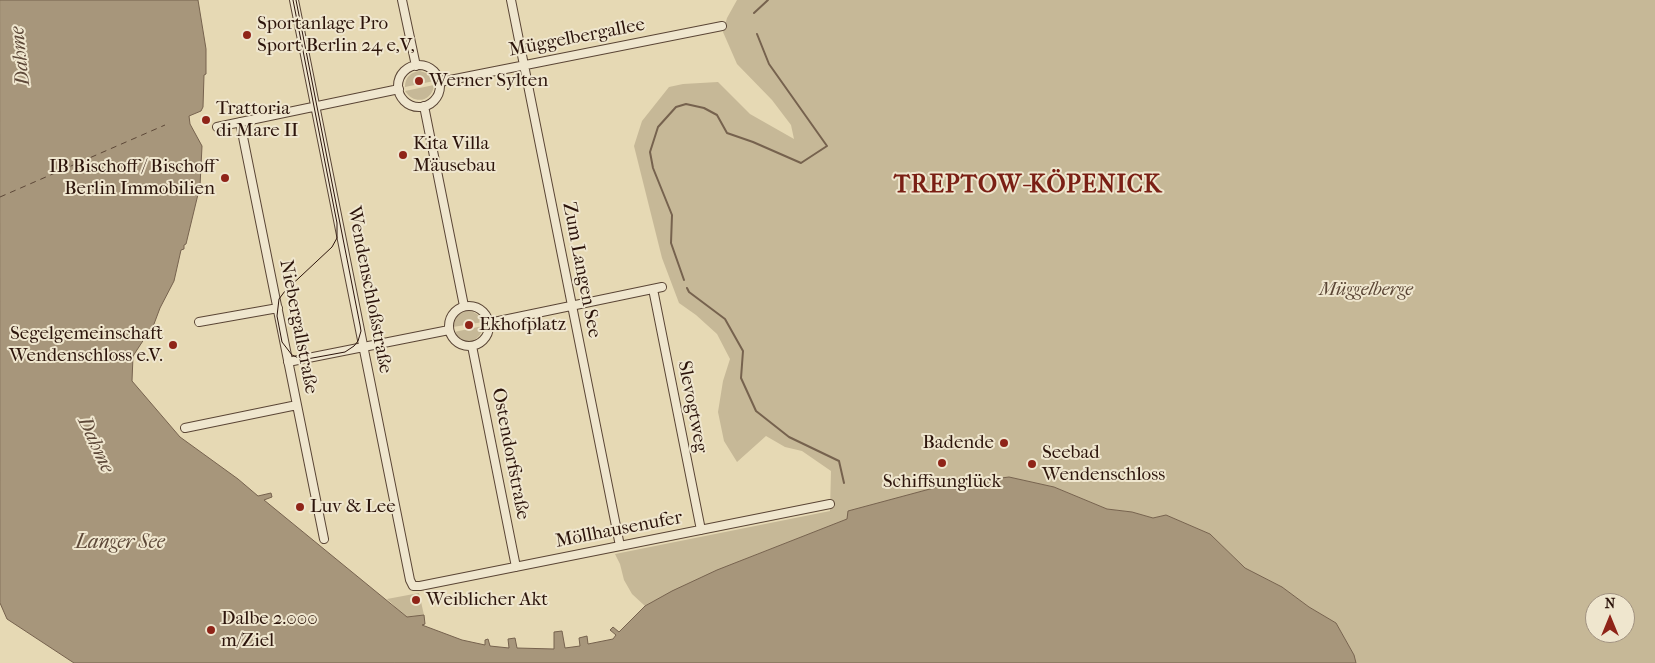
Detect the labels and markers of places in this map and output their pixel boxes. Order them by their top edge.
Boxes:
place label: Sportanlage Pro Sport Berlin 24 e,V, [257,13,415,57]
marker: Sportanlage Pro Sport Berlin 24 e,V, [241,29,253,41]
place label: Werner Sylten [429,70,548,92]
marker: Werner Sylten [413,75,425,87]
place label: Trattoria di Mare II [216,98,298,142]
marker: Trattoria di Mare II [200,114,212,126]
place label: Kita Villa Mäusebau [413,133,496,177]
marker: Kita Villa Mäusebau [397,149,409,161]
place label: IB Bischoff / Bischoff Berlin Immobilien [49,156,215,200]
marker: IB Bischoff / Bischoff Berlin Immobilien [219,172,231,184]
place label: Ekhofplatz [479,314,566,336]
marker: Ekhofplatz [463,319,475,331]
place label: Segelgemeinschaft Wendenschloss e.V. [9,323,163,367]
marker: Segelgemeinschaft Wendenschloss e.V. [167,339,179,351]
place label: Badende [922,432,994,454]
marker: Badende [998,437,1010,449]
place label: Seebad Wendenschloss [1042,442,1165,486]
marker: Schiffsunglück [936,457,948,469]
marker: Seebad Wendenschloss [1026,458,1038,470]
place label: Schiffsunglück [883,471,1001,493]
place label: Luv & Lee [310,496,396,518]
marker: Luv & Lee [294,501,306,513]
place label: Weiblicher Akt [426,589,548,611]
marker: Weiblicher Akt [410,594,422,606]
place label: Dalbe 2.000 m/Ziel [221,608,318,652]
marker: Dalbe 2.000 m/Ziel [205,624,217,636]

